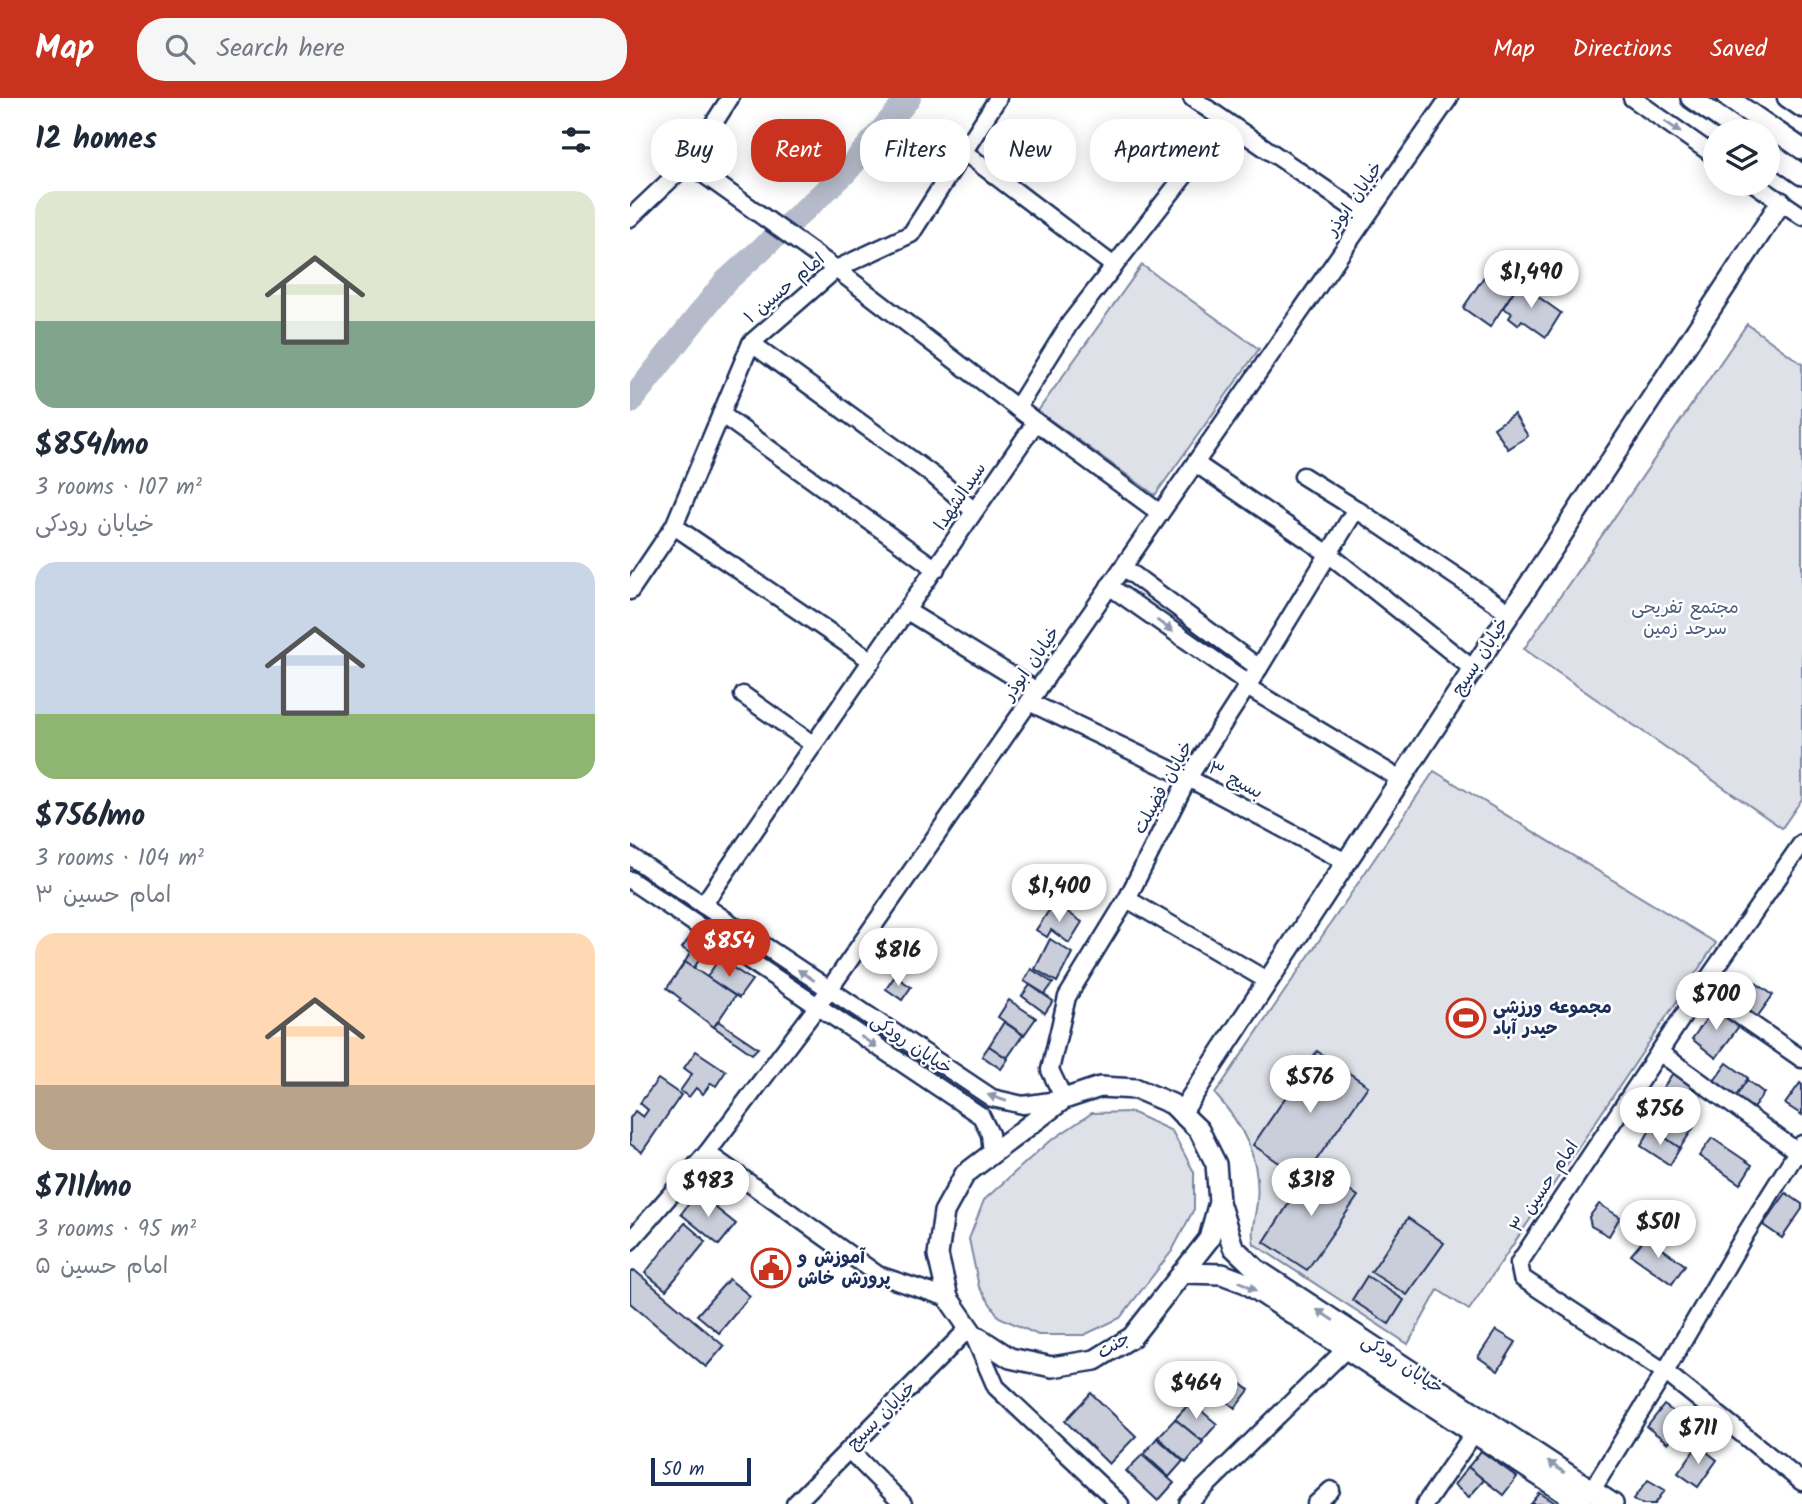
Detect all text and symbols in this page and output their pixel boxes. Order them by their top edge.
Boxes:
search box [137,18,627,81]
text: Map [35,23,95,76]
text: Search here [217,28,345,70]
icon: search [161,30,199,68]
text: Map [1493,30,1535,69]
text: Directions [1573,30,1672,69]
text: Saved [1710,30,1767,69]
text: 12 homes [35,116,157,164]
chip: Buy [651,119,737,182]
chip: Rent [751,119,846,182]
chip: Filters [860,119,970,182]
chip: New [984,119,1076,182]
chip: Apartment [1090,119,1244,182]
map controls [1703,119,1780,196]
button: layers [1703,119,1780,196]
one-way arrow [1664,120,1682,134]
icon: filters [557,121,595,159]
street label: خیابان ابوذر [1318,156,1391,244]
icon: home [252,237,378,363]
street label: امام حسین ۱ [738,246,832,332]
pin: $1,490 [1474,250,1588,310]
text: $1,490 [1500,255,1562,291]
text: $854/mo [35,422,149,470]
street label: سیدالشهدا [927,457,995,537]
text: 3 rooms · 107 m² [35,470,202,506]
text: خیابان رودکی [35,507,154,543]
park label: مجتمع تفریحی سرحد زمین [1631,594,1739,644]
icon: home [252,608,378,734]
street label: خیابان بسیج [1445,612,1517,702]
one-way arrow [1156,619,1174,633]
street label: خیابان ابوذر [995,621,1068,709]
street label: خیابان فضیلت [1126,736,1202,840]
street label: بسیج ۳ [1202,754,1268,808]
text: $756/mo [35,793,145,841]
text: 3 rooms · 104 m² [35,841,204,877]
pin: $1,400 [1002,864,1116,924]
text: $1,400 [1028,869,1090,905]
text: امام حسین ۳ [35,878,171,914]
pin: $854 [688,920,770,979]
text: $854 [703,924,755,960]
pin: $816 [857,928,939,988]
text: $816 [875,933,921,969]
one-way arrow [797,968,815,982]
pin: $700 [1675,972,1757,1032]
text: $700 [1692,977,1740,1013]
icon: home [252,979,378,1105]
place label: مجموعه ورزشی حیدر آباد [1493,994,1612,1044]
sports icon: مجموعه ورزشی حیدر آباد [1445,997,1487,1039]
street label: خیابان رودکی [864,1007,958,1083]
one-way arrow [860,1035,878,1049]
pin: $576 [1269,1056,1351,1115]
text: $576 [1286,1060,1334,1096]
pin: $756 [1619,1088,1701,1147]
one-way arrow [986,1092,1007,1103]
text: $756 [1636,1092,1684,1128]
street label: امام حسین ۳ [1503,1135,1587,1239]
pin: $318 [1270,1158,1352,1218]
pin: $983 [667,1160,749,1219]
text: $318 [1288,1163,1334,1199]
text: $711/mo [35,1164,132,1212]
text: $983 [682,1164,734,1200]
pin: $501 [1617,1200,1699,1260]
text: $501 [1636,1205,1680,1241]
text: 3 rooms · 95 m² [35,1212,196,1248]
place label: آموزش و پرورش خاش [796,1244,891,1294]
public building icon: آموزش و پرورش خاش [750,1247,792,1289]
text: امام حسین ۵ [35,1249,168,1285]
one-way arrow [1238,1280,1258,1292]
one-way arrow [1316,1308,1334,1322]
street label: جنت [1092,1324,1136,1368]
street label: خیابان رودکی [1355,1327,1449,1403]
pin: $464 [1155,1362,1237,1421]
text: $464 [1170,1366,1222,1402]
street label: خیابان بسیج [840,1374,924,1458]
pin: $711 [1657,1406,1739,1466]
text: $711 [1679,1411,1717,1447]
scale bar [651,1455,751,1487]
text: 50 m [662,1455,704,1485]
one-way arrow [1546,1460,1566,1473]

